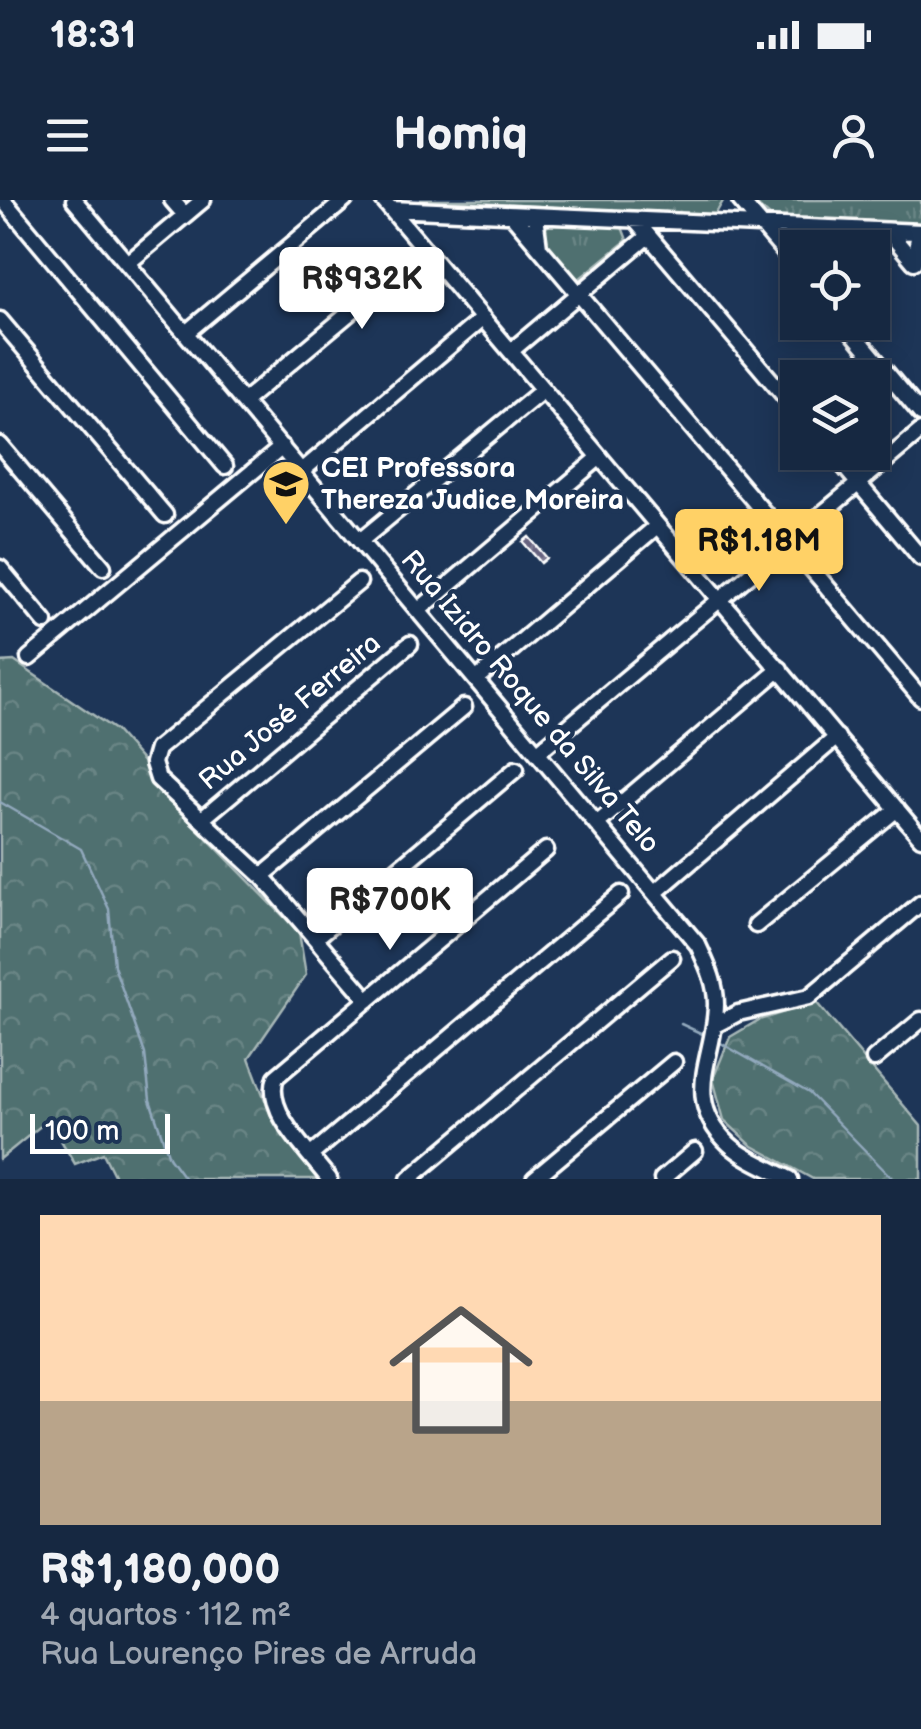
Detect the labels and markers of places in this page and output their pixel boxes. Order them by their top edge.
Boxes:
pin: R$932K [281,247,443,332]
place label: CEI Professora Thereza Judice Moreira [321,452,624,517]
school or university icon: CEI Professora Thereza Judice Moreira [260,458,312,526]
pin: R$1.18M [667,509,851,594]
pin: R$700K [309,868,471,953]

